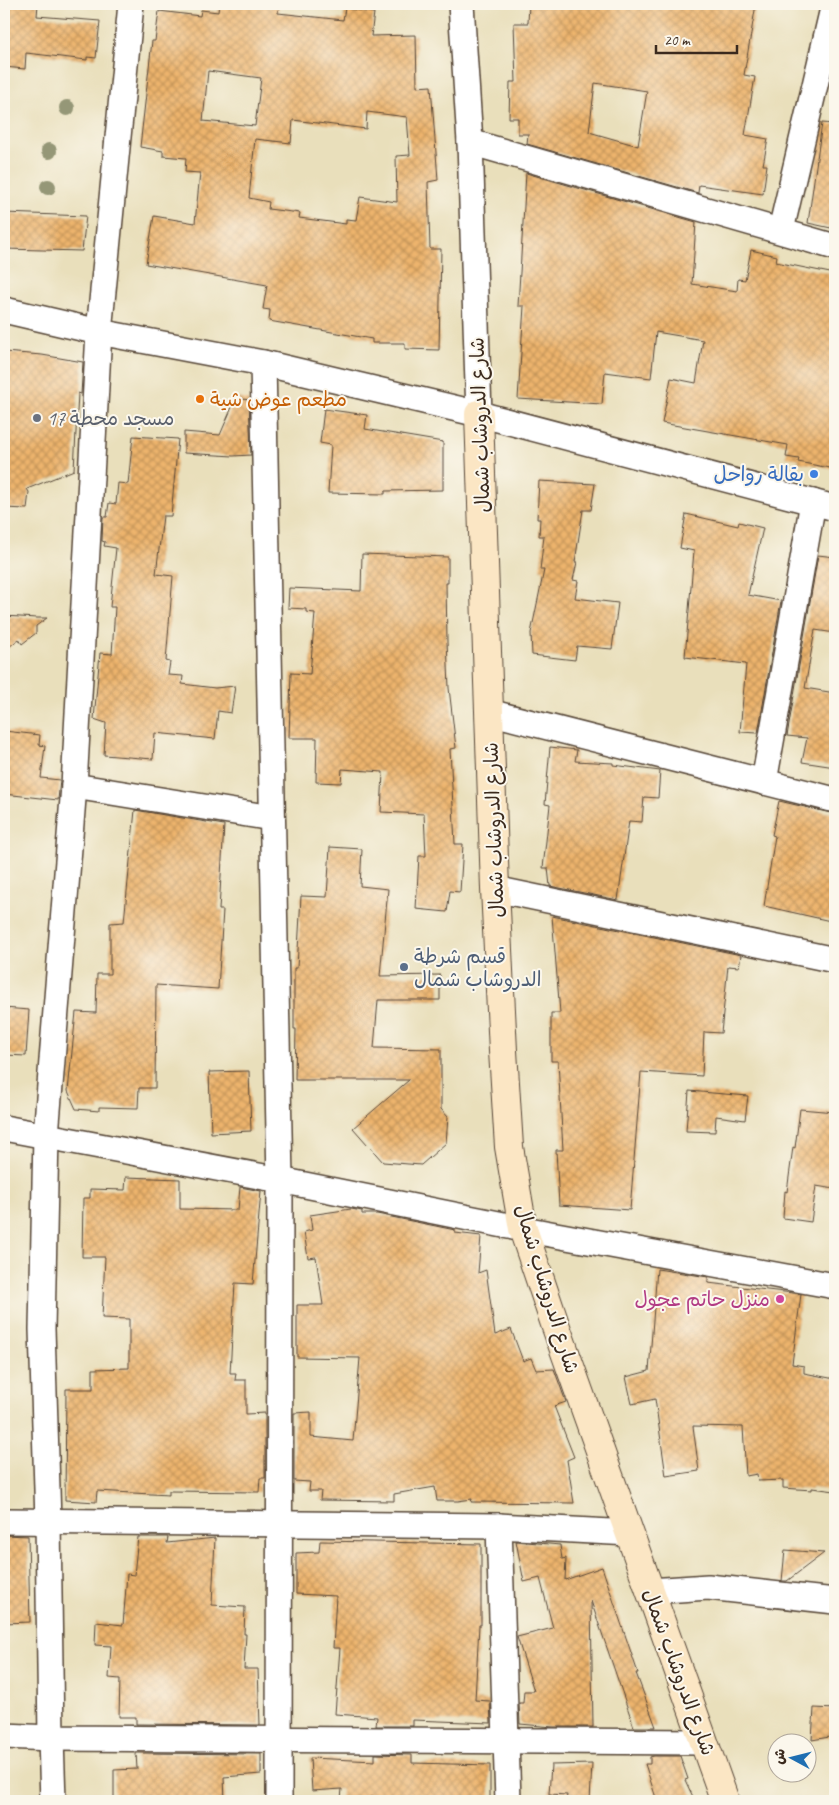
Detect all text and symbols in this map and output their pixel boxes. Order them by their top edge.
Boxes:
scale bar [656,22,738,54]
text: 20 m [664,31,691,50]
street label: شارع الدروشاب شمال [464,337,497,513]
place label: مطعم عوض شية [210,387,347,414]
marker: مطعم عوض شية [194,393,206,405]
place label: مسجد محطة 17 [47,406,174,431]
marker: مسجد محطة 17 [31,412,43,424]
place label: بقالة رواحل [714,462,804,487]
marker: بقالة رواحل [808,468,820,480]
street label: شارع الدروشاب شمال [478,742,511,918]
place label: قسم شرطة الدروشاب شمال [414,944,542,992]
marker: قسم شرطة الدروشاب شمال [398,961,410,973]
street label: شارع الدروشاب شمال [508,1201,585,1377]
place label: منزل حاتم عجول [634,1287,770,1314]
marker: منزل حاتم عجول [774,1293,786,1305]
street label: شارع الدروشاب شمال [636,1585,721,1759]
north arrow [766,1732,816,1782]
text: ش [770,1748,789,1765]

